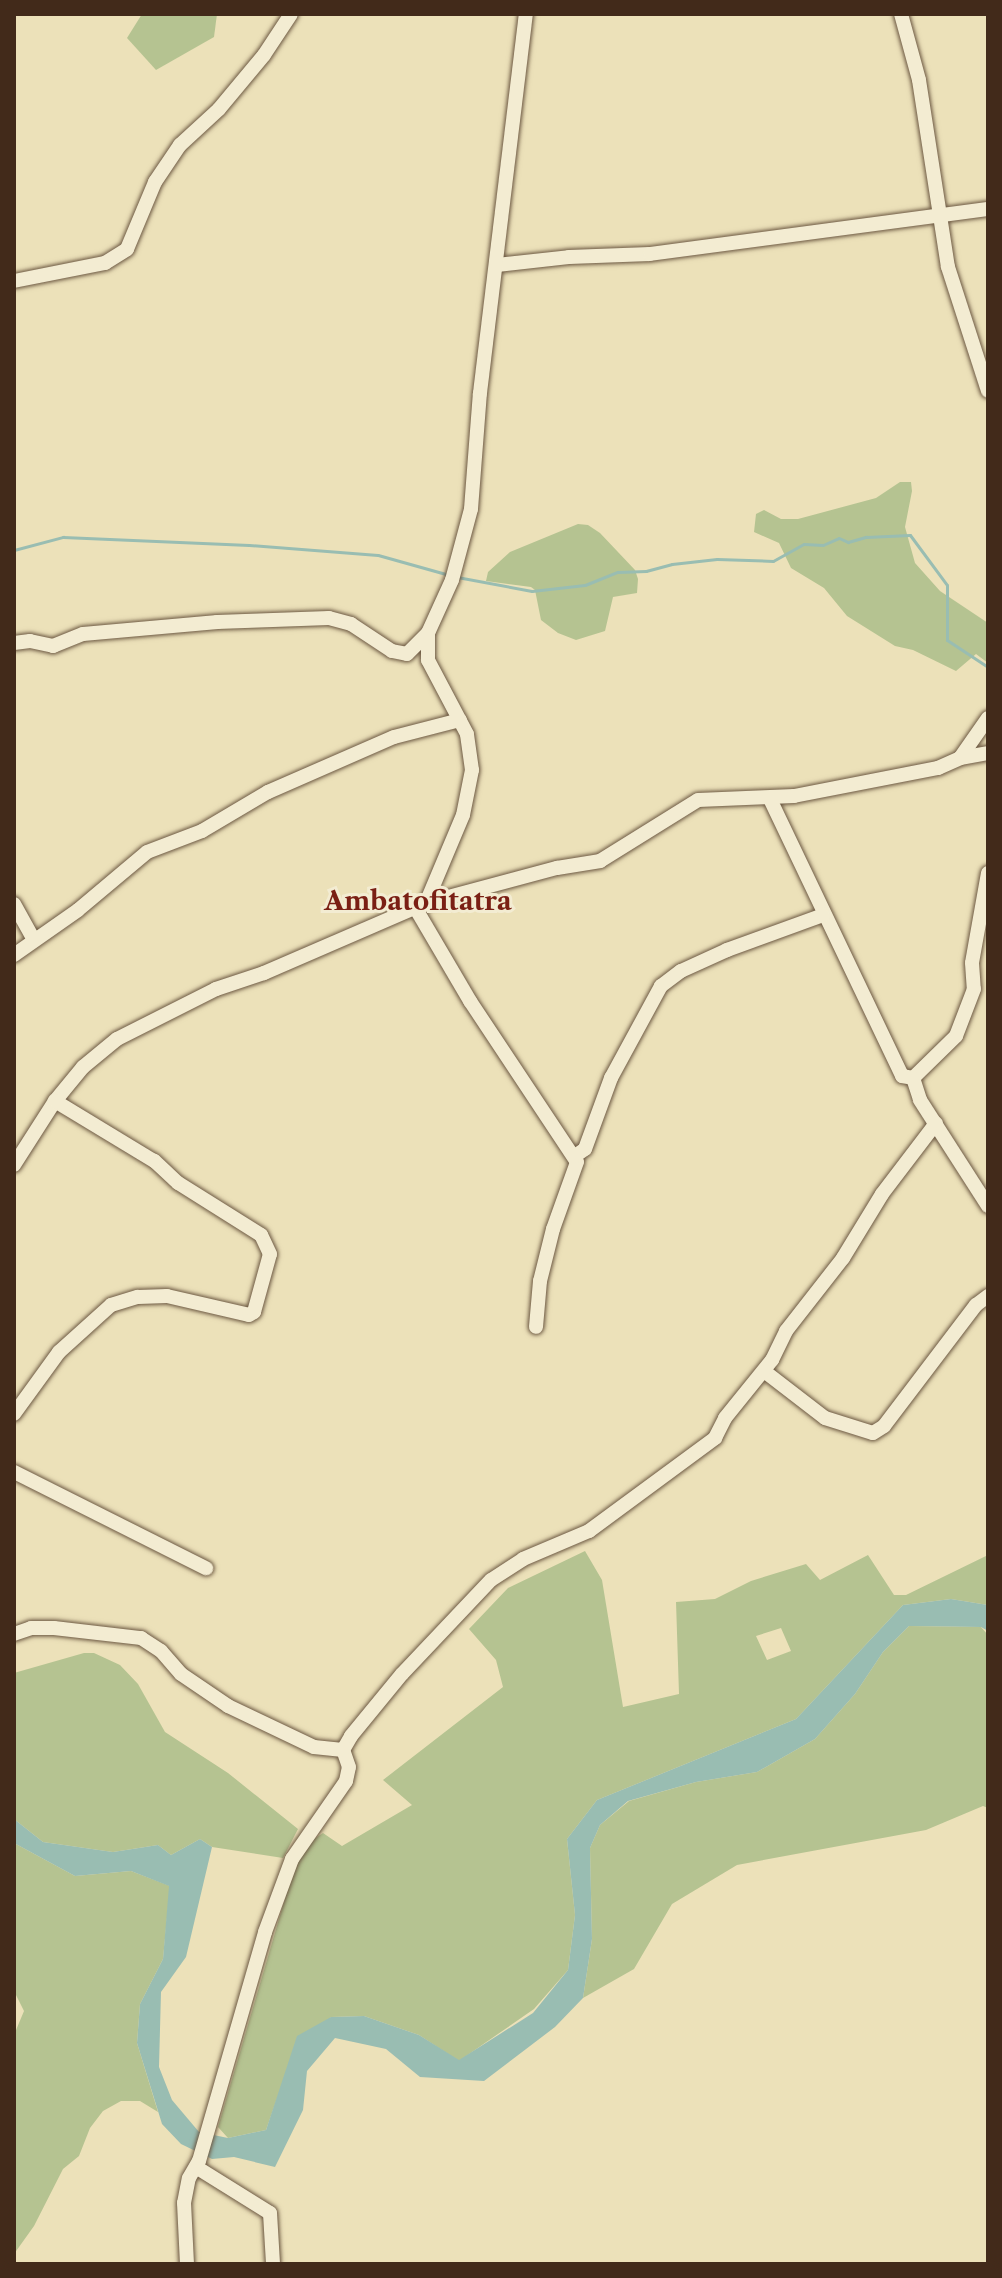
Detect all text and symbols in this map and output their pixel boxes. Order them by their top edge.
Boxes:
district label: Ambatofitatra [324,886,512,918]

